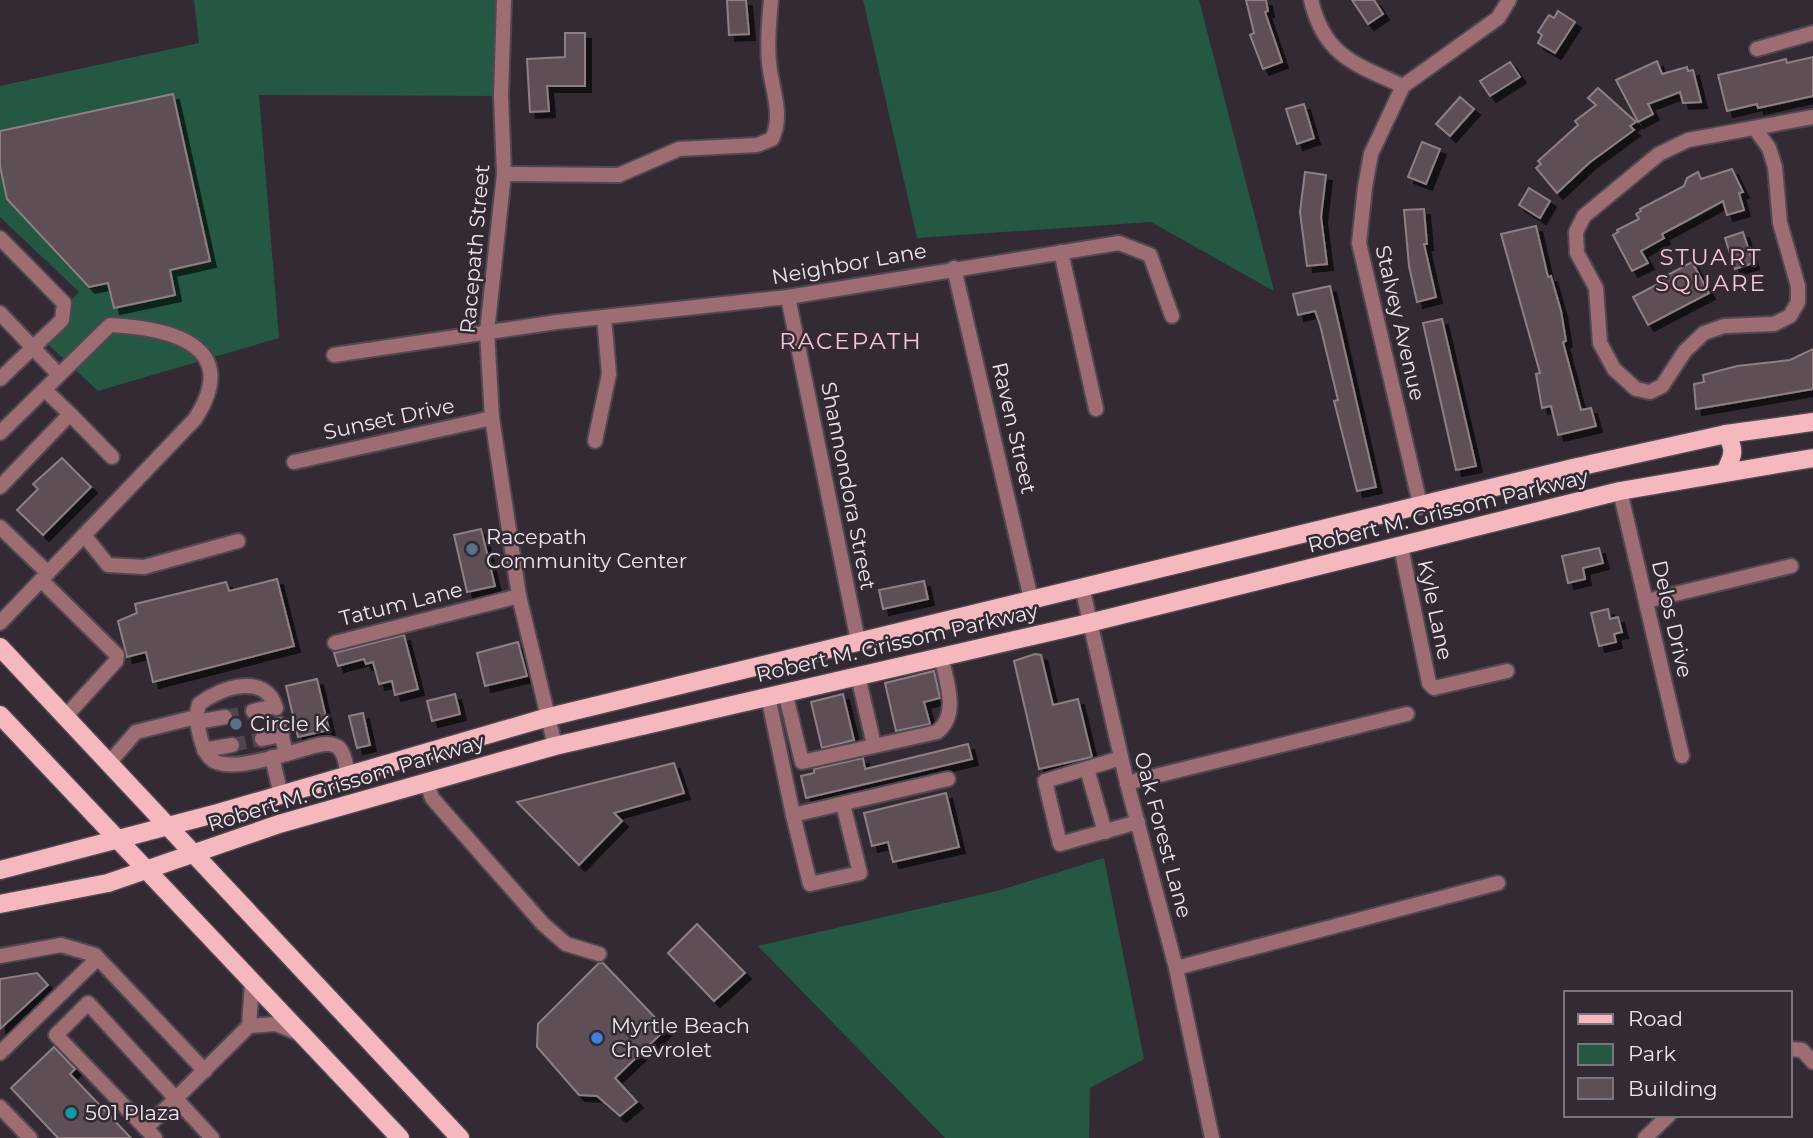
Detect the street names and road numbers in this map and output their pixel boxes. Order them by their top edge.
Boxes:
street label: Racepath Street [455,163,494,335]
street label: Neighbor Lane [769,238,928,289]
street label: Stalvey Avenue [1370,243,1431,403]
street label: Raven Street [987,360,1042,496]
street label: Shannondora Street [816,380,881,592]
street label: Sunset Drive [321,392,457,445]
street label: Robert M. Grissom Parkway [1305,463,1591,558]
street label: Kyle Lane [1413,558,1458,662]
street label: Delos Drive [1647,558,1698,680]
street label: Tatum Lane [337,576,465,631]
street label: Robert M. Grissom Parkway [754,598,1041,687]
street label: Robert M. Grissom Parkway [204,728,488,837]
street label: Oak Forest Lane [1129,749,1198,921]

